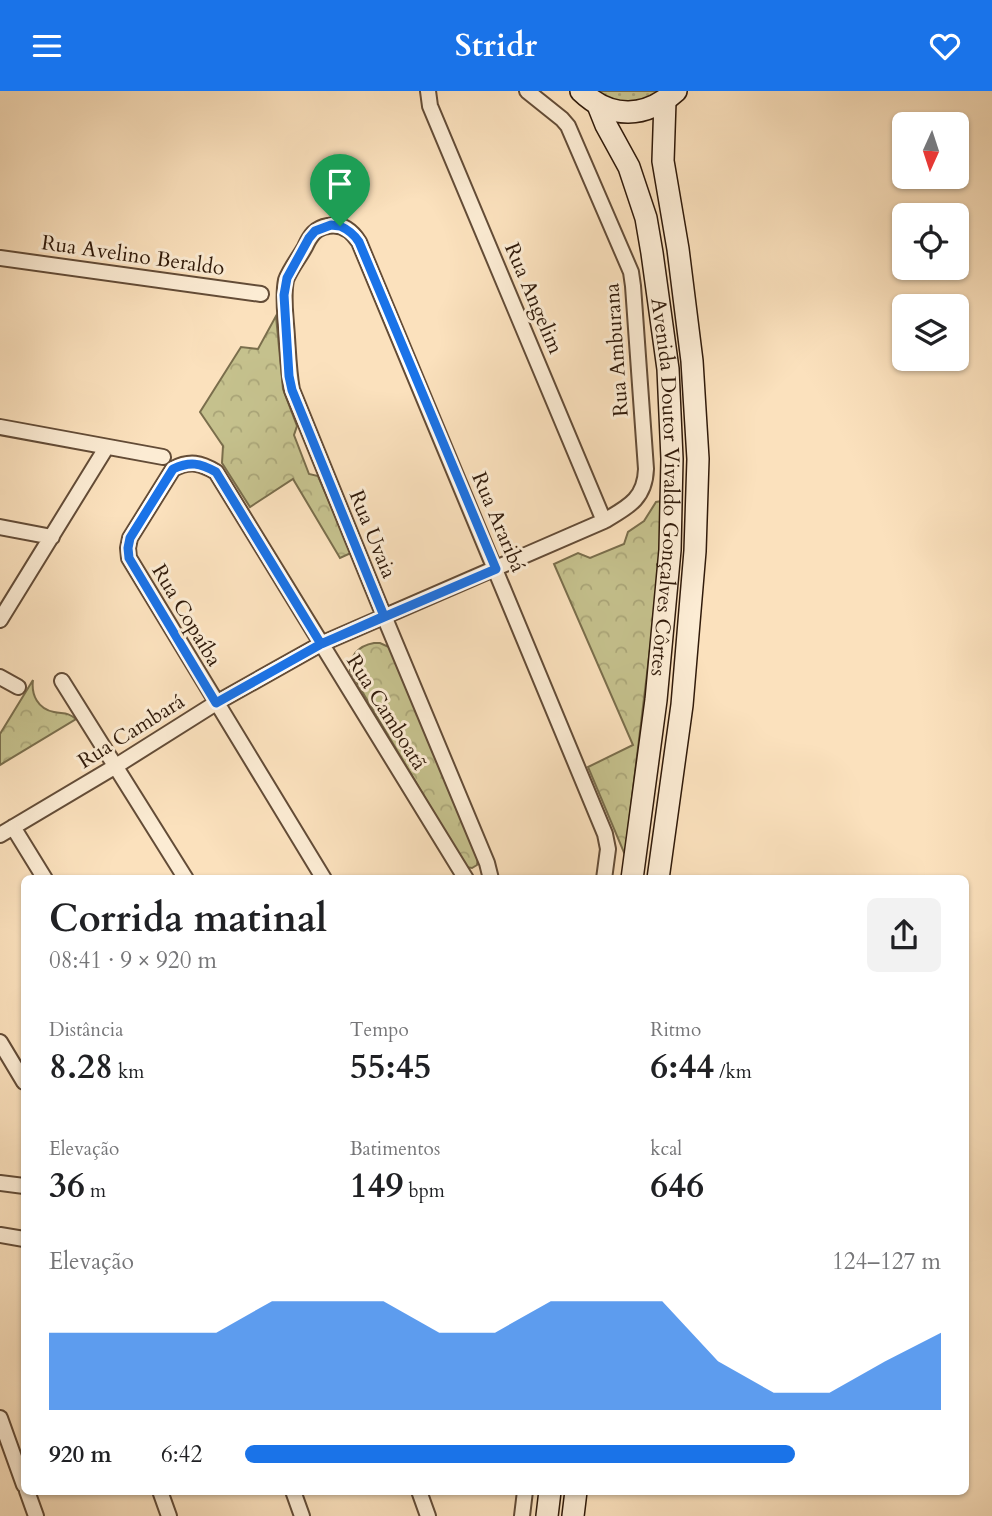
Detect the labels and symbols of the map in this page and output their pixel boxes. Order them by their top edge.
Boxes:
north arrow [892,112,970,189]
pin [310,154,370,226]
street label: Rua Avelino Beraldo [40,228,226,283]
street label: Rua Angelim [497,238,570,358]
street label: Rua Amburana [597,282,636,418]
street label: Avenida Doutor Vivaldo Gonçalves Côrtes [643,296,686,678]
street label: Rua Araribá [464,468,533,577]
street label: Rua Uvaia [342,486,403,583]
street label: Rua Copaíba [145,559,229,672]
street label: Rua Camboatã [340,649,434,776]
street label: Rua Cambará [72,687,190,776]

